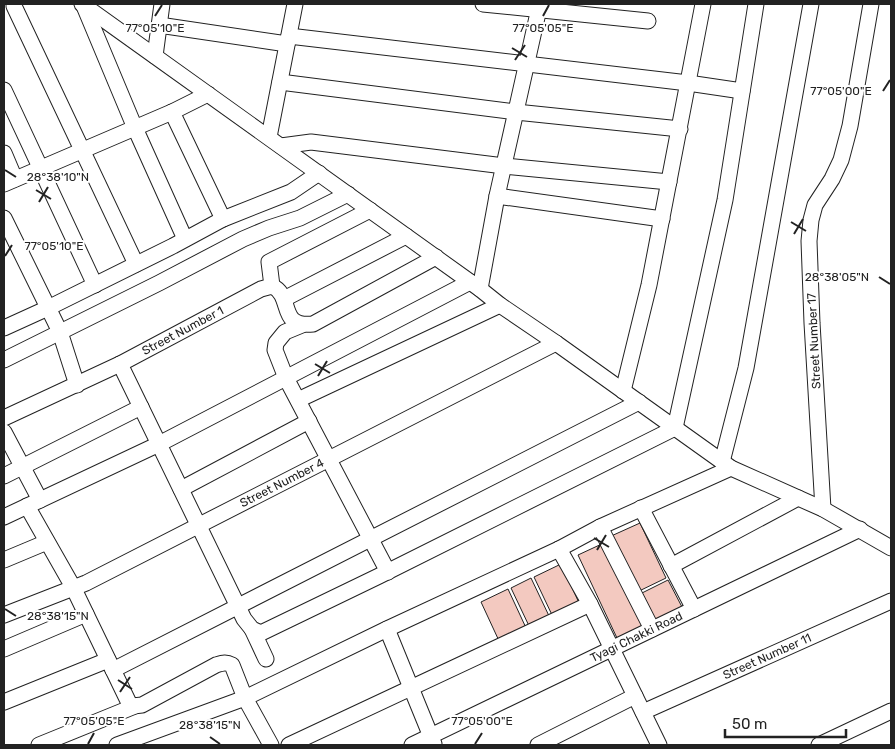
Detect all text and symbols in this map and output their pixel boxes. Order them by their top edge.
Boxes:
text: 77°05'10"E [126,21,184,35]
text: 77°05'05"E [513,21,573,35]
text: 77°05'00"E [810,84,872,98]
text: 28°38'10"N [27,170,89,184]
text: 77°05'10"E [25,239,83,253]
text: 28°38'05"N [805,270,869,284]
street label: Street Number 17 [804,293,824,389]
street label: Street Number 1 [140,303,226,358]
street label: Street Number 4 [238,455,327,510]
text: 28°38'15"N [27,609,89,623]
street label: Tyagi Chakki Road [588,609,685,665]
street label: Street Number 11 [721,631,814,682]
scale bar [725,706,846,738]
text: 77°05'05"E [64,714,124,728]
text: 77°05'00"E [451,714,513,728]
text: 50 m [732,715,767,733]
text: 28°38'15"N [179,718,241,732]

